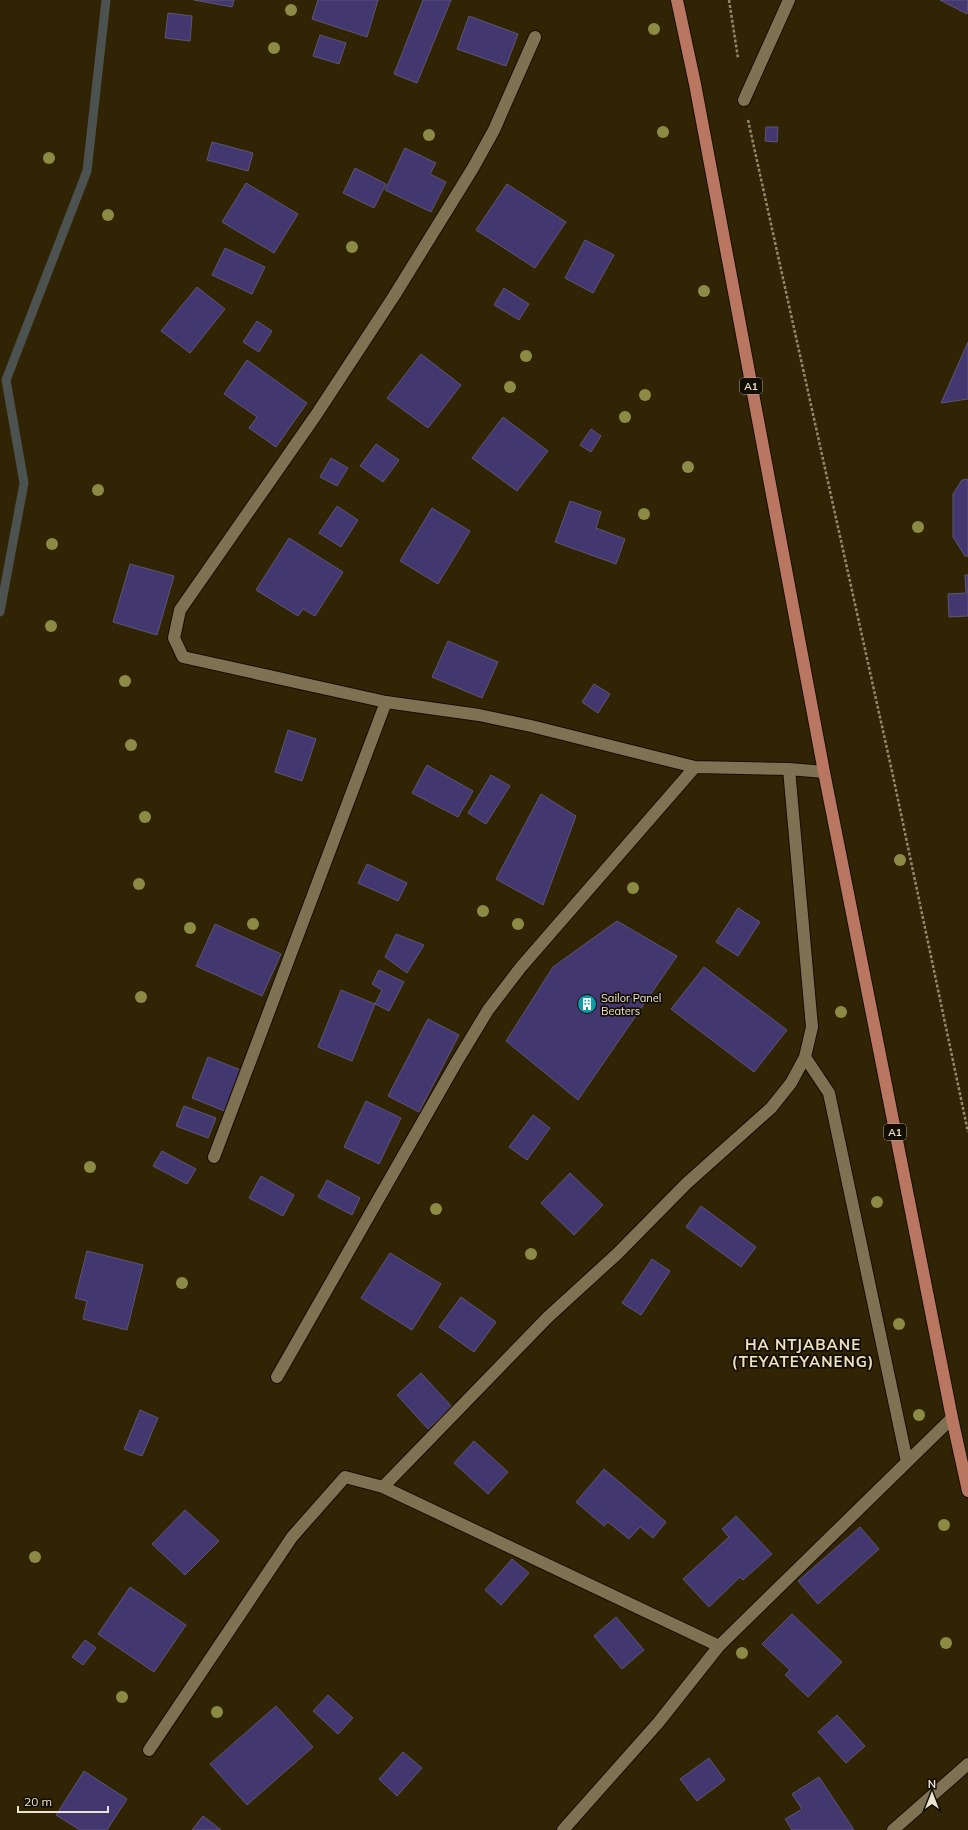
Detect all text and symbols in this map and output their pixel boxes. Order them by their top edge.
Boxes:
road number: A1 [740,378,762,394]
place label: Sailor Panel Beaters [601,991,661,1018]
building icon: Sailor Panel Beaters [576,993,598,1015]
road number: A1 [884,1124,906,1140]
district label: HA NTJABANE (TEYATEYANENG) [732,1335,874,1371]
north arrow [912,1774,952,1814]
text: N [928,1777,936,1791]
scale bar [18,1788,108,1814]
text: 20 m [24,1794,52,1809]

